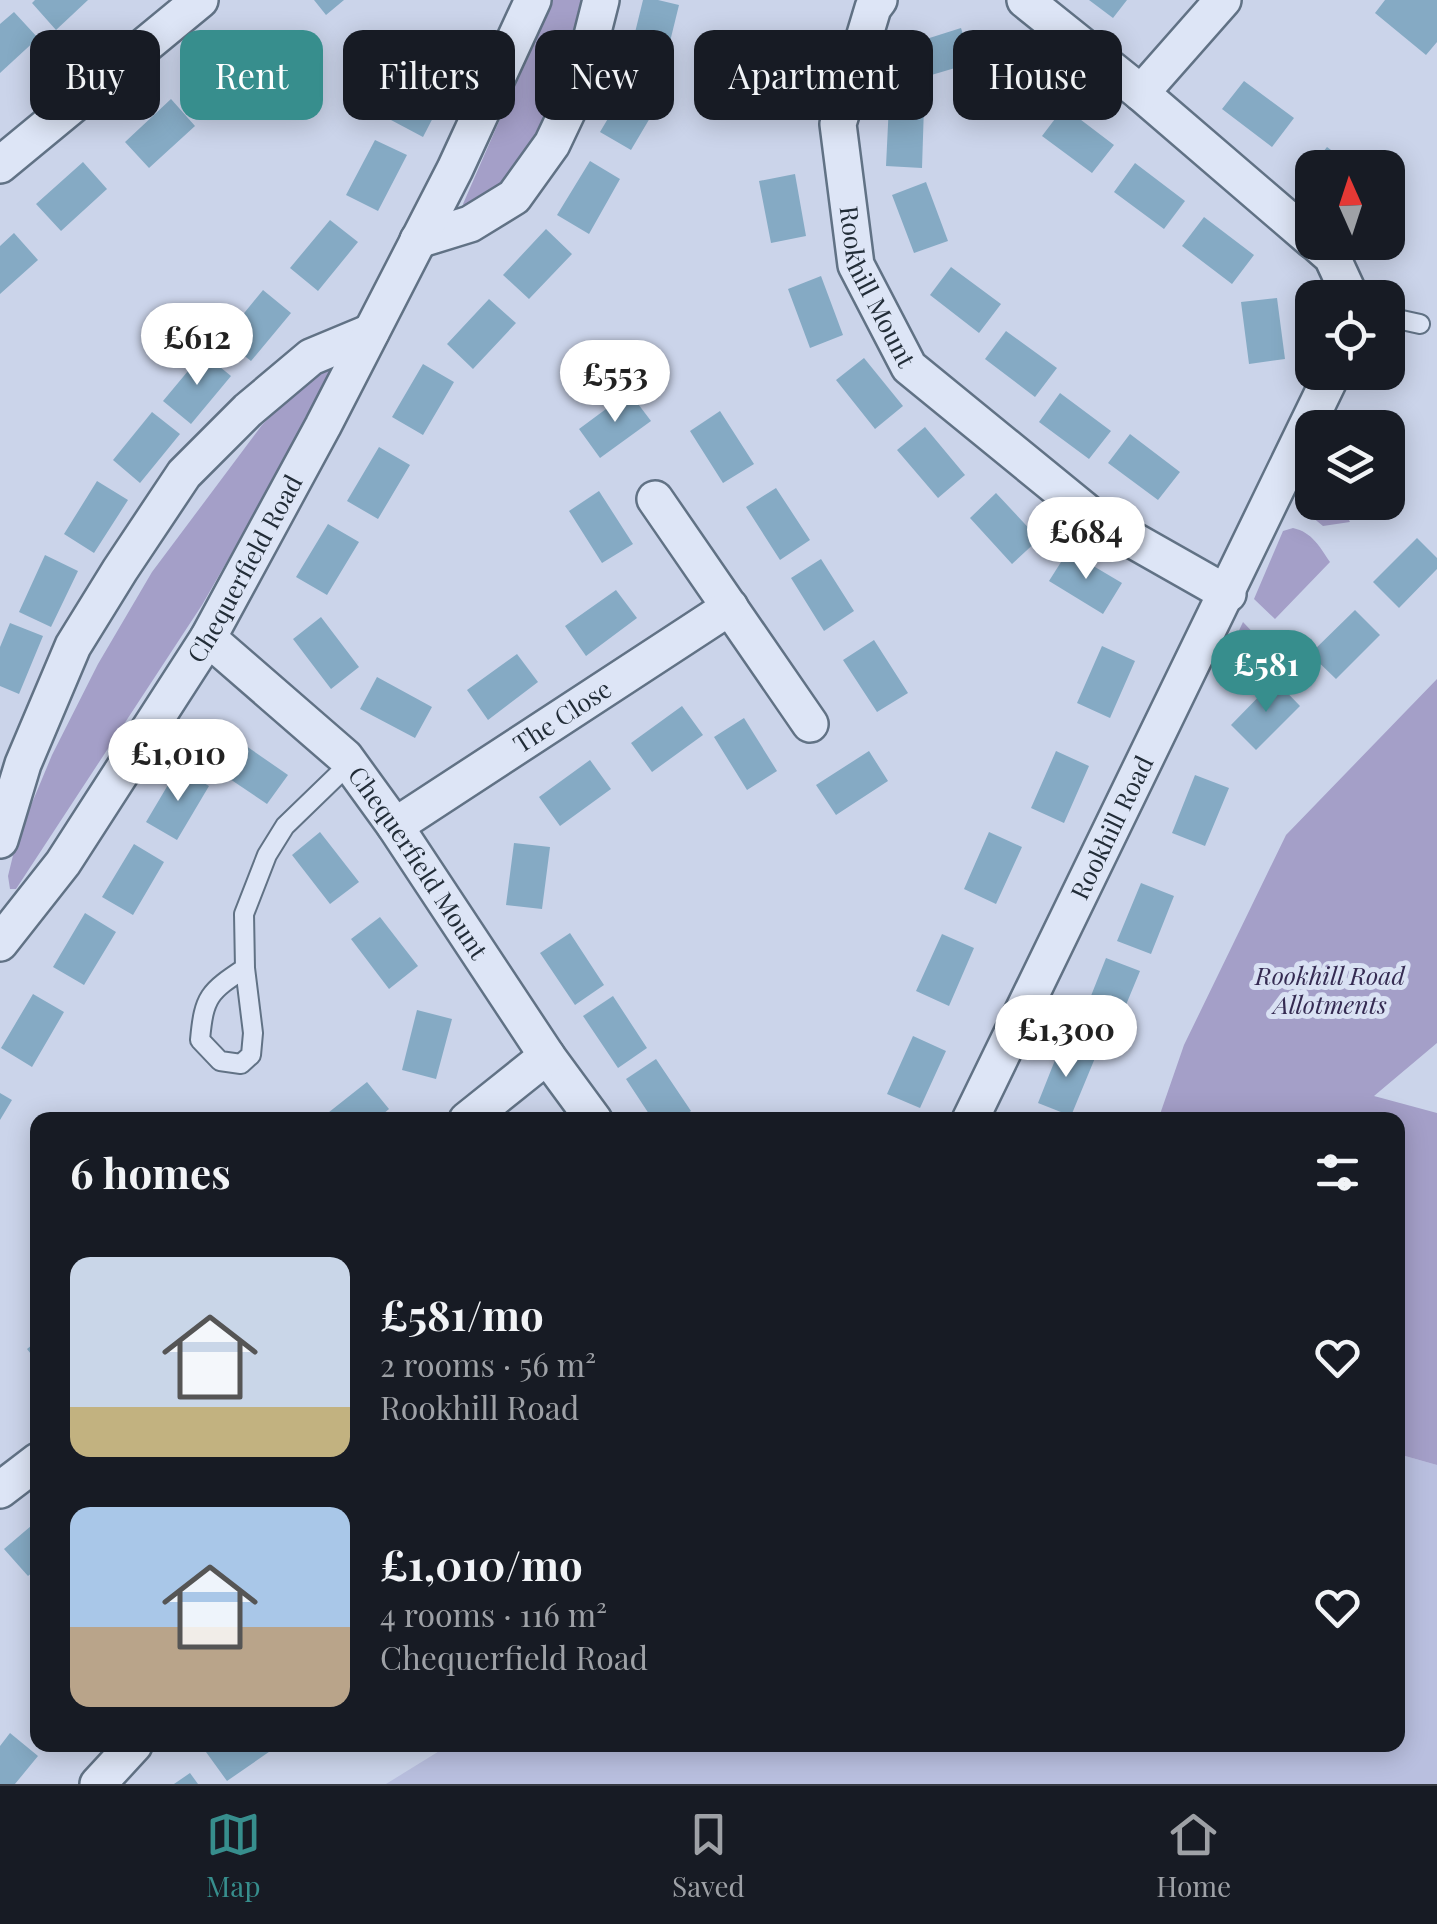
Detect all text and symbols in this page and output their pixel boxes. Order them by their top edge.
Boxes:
chip: Buy [30,30,160,120]
chip: Rent [180,30,323,120]
chip: Filters [343,30,515,120]
chip: New [535,30,674,120]
chip: Apartment [694,30,933,120]
chip: House [953,30,1122,120]
north arrow [1295,150,1405,260]
map controls [1295,150,1405,520]
street label: Rookhill Mount [834,204,925,373]
button: locate [1295,280,1405,390]
pin: £612 [138,303,256,388]
text: £612 [163,314,231,357]
pin: £553 [556,340,674,425]
text: £553 [582,351,648,394]
button: layers [1295,410,1405,520]
street label: Chequerfield Road [179,468,309,668]
pin: £684 [1027,497,1145,582]
text: £684 [1049,508,1123,551]
pin: £581 [1207,630,1325,715]
text: £581 [1233,641,1299,684]
street label: The Close [506,671,617,759]
pin: £1,010 [97,719,259,804]
text: £1,010 [130,730,226,773]
street label: Rookhill Road [1062,750,1159,904]
street label: Chequerfield Mount [342,759,497,966]
park label: Rookhill Road Allotments [1254,958,1406,1020]
pin: £1,300 [985,995,1147,1080]
text: £1,300 [1017,1006,1115,1049]
text: 6 homes [70,1144,231,1200]
icon: filters [1310,1145,1365,1200]
text: £581/mo [380,1286,544,1342]
icon: home [150,1297,270,1417]
icon: heart [1310,1330,1365,1385]
text: 2 rooms · 56 m² [380,1342,596,1385]
text: Rookhill Road [380,1385,579,1428]
text: £1,010/mo [380,1536,583,1592]
icon: home [150,1547,270,1667]
icon: heart [1310,1580,1365,1635]
text: 4 rooms · 116 m² [380,1592,607,1635]
text: Chequerfield Road [380,1635,648,1678]
tab: Map [206,1807,261,1904]
tab: Saved [672,1807,745,1904]
tab: Home [1156,1807,1231,1904]

